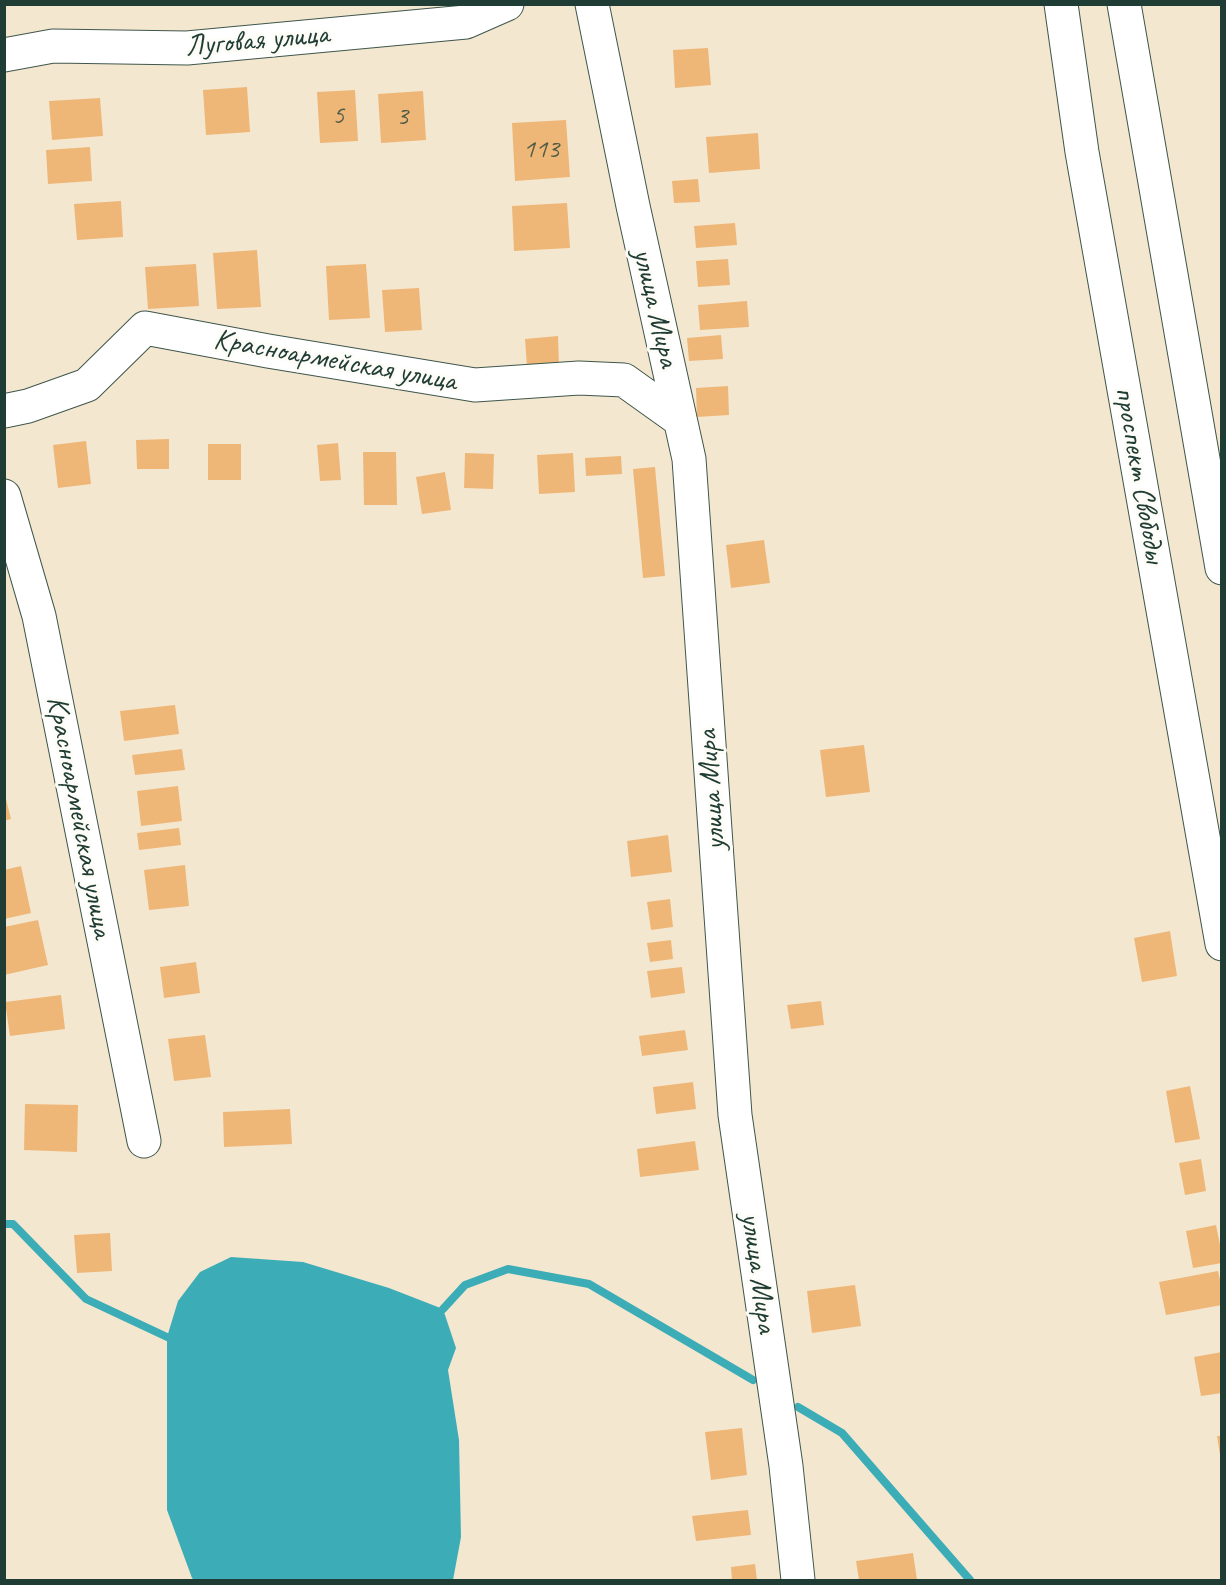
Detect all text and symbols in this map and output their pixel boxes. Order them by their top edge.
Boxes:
street label: Луговая улица [184,17,330,65]
house number: 5 [332,100,344,132]
house number: 3 [396,101,408,133]
house number: 113 [523,134,559,166]
street label: улица Мира [624,245,686,371]
street label: Красноармейская улица [211,322,459,400]
street label: проспект Свободы [1106,384,1172,566]
street label: Красноармейская улица [38,693,120,941]
street label: улица Мира [690,729,734,851]
street label: улица Мира [732,1211,784,1335]

